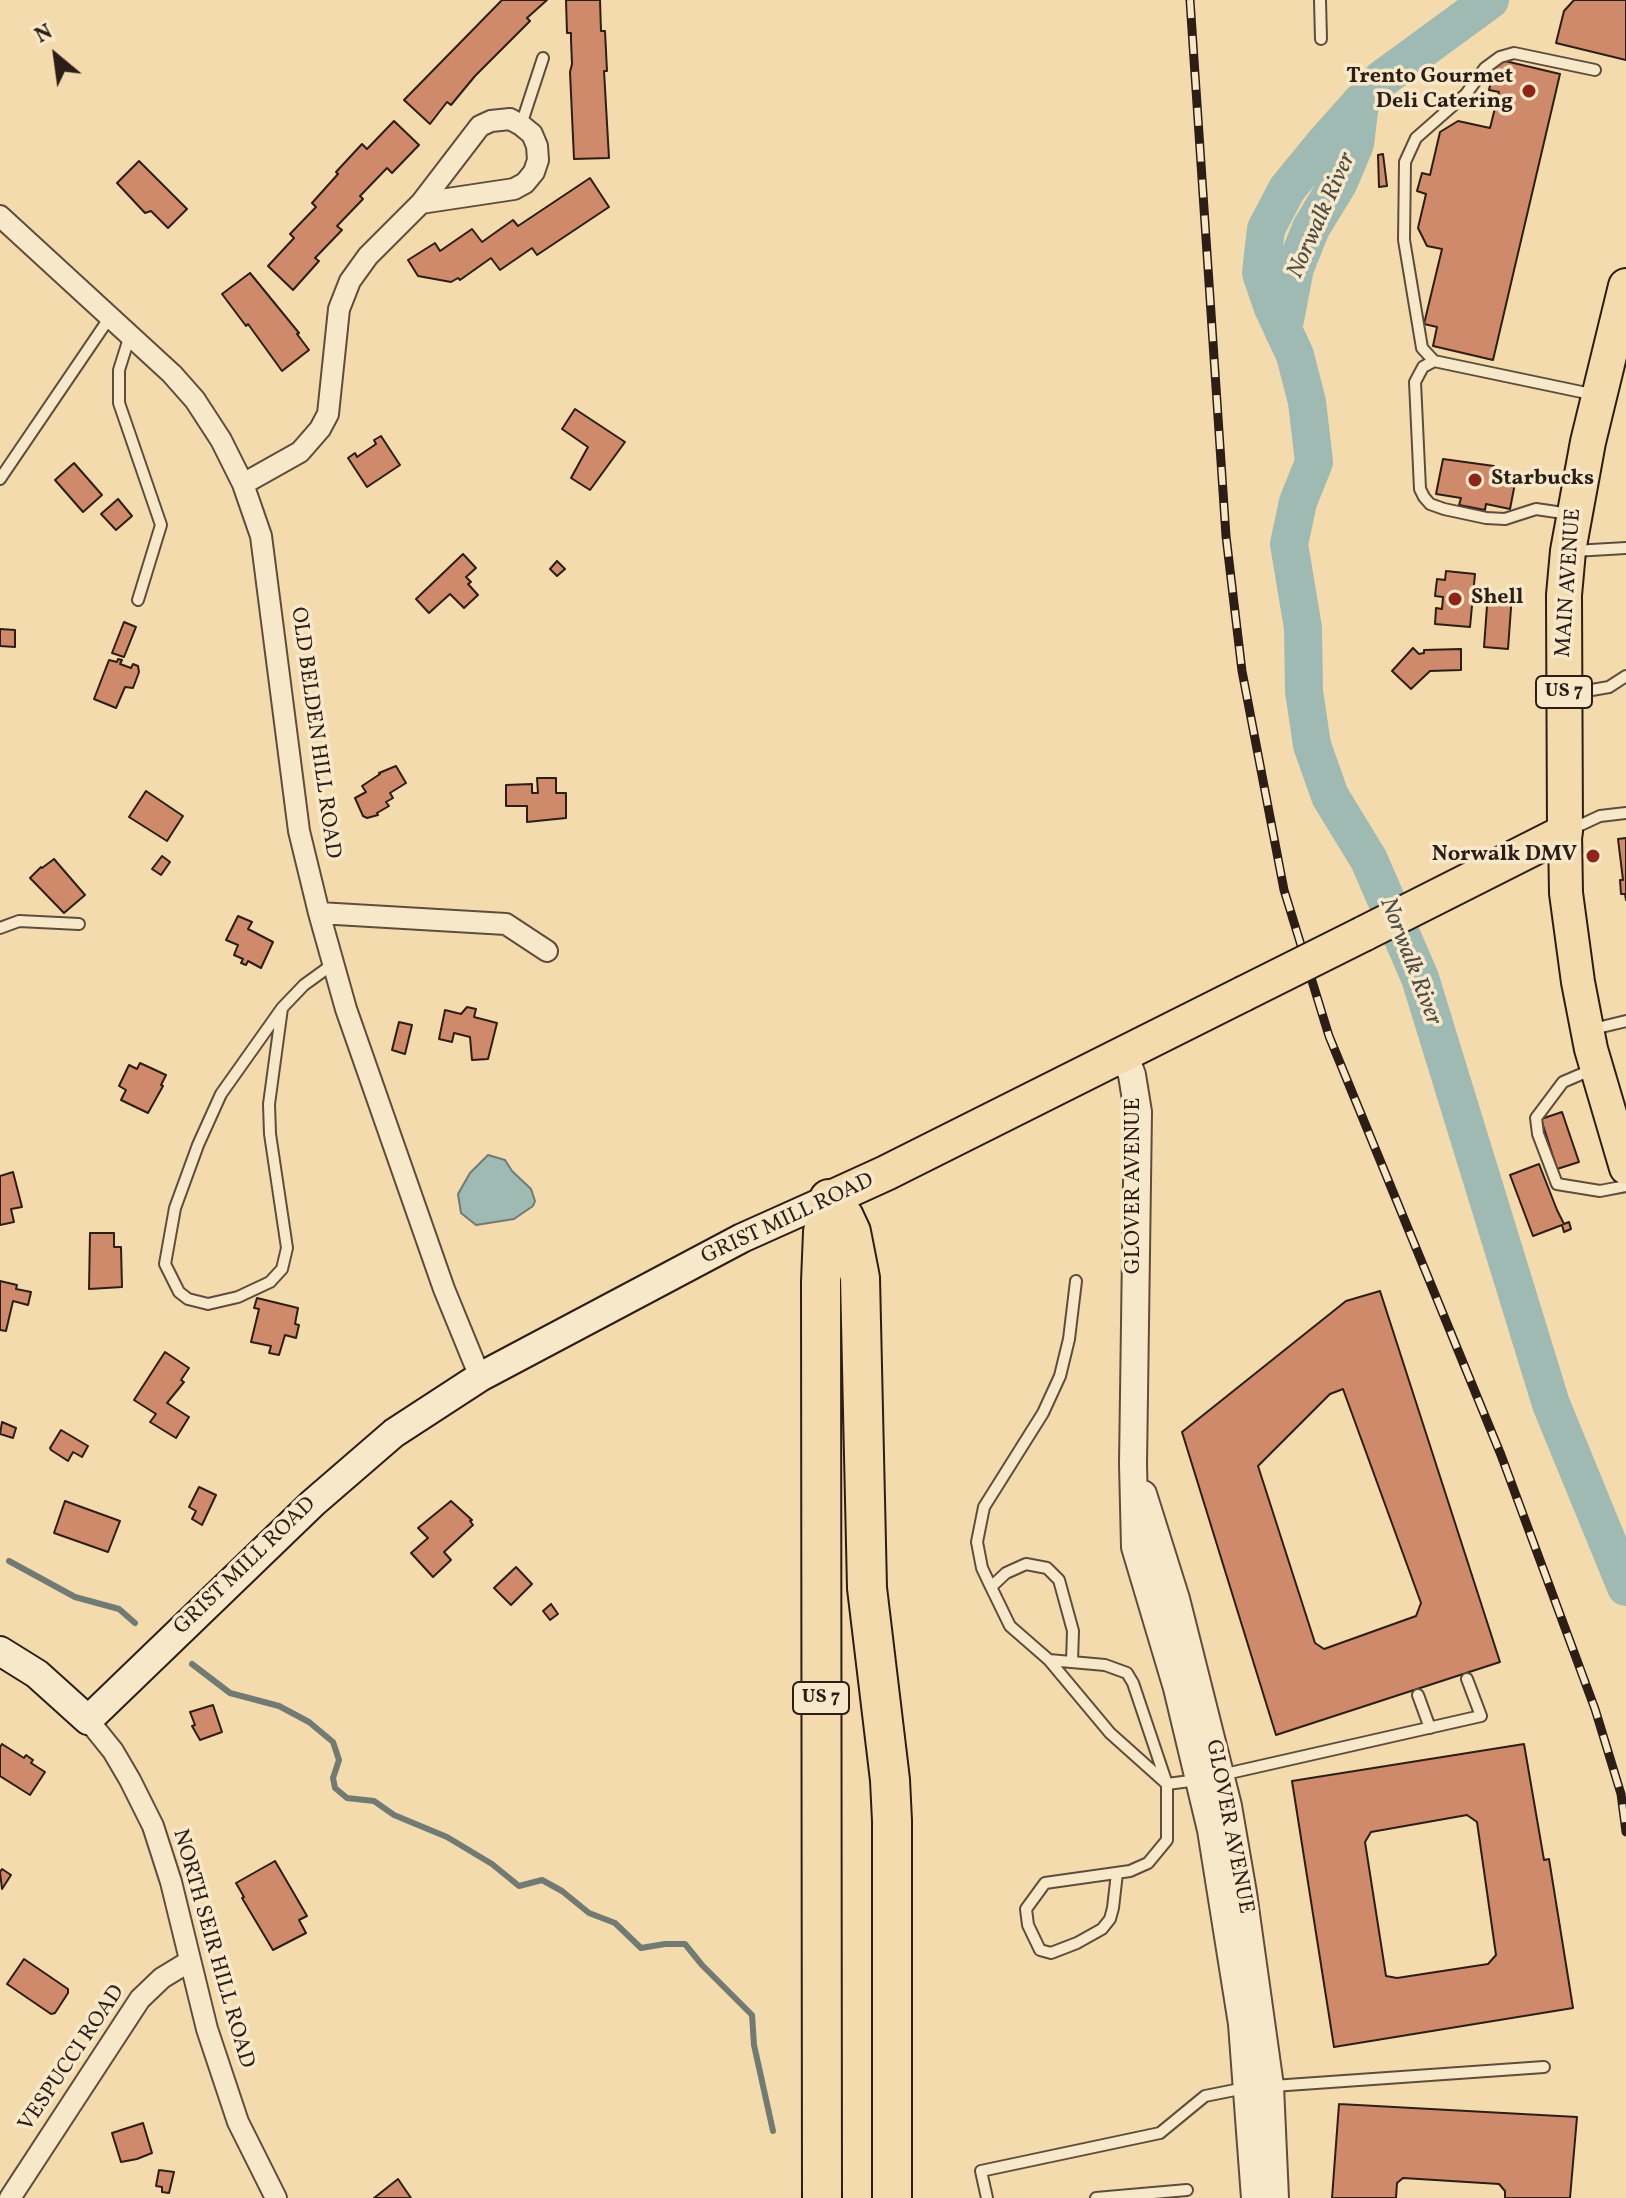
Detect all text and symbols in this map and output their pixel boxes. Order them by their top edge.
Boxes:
north arrow [16,16,96,96]
text: N [30,17,59,52]
place label: Trento Gourmet Deli Catering [1346,65,1513,116]
marker: Trento Gourmet Deli Catering [1520,82,1538,100]
water label: Norwalk River [1282,149,1364,283]
place label: Starbucks [1491,467,1594,493]
marker: Starbucks [1466,471,1484,489]
street label: MAIN AVENUE [1552,508,1588,658]
place label: Shell [1471,586,1523,612]
marker: Shell [1446,590,1464,608]
street label: OLD BELDEN HILL ROAD [283,606,345,860]
road number: US 7 [1536,676,1592,708]
place label: Norwalk DMV [1432,843,1577,869]
marker: Norwalk DMV [1584,847,1602,865]
water label: Norwalk River [1371,894,1447,1030]
street label: GLOVER AVENUE [1122,1098,1148,1274]
street label: GRIST MILL ROAD [698,1169,878,1271]
street label: GRIST MILL ROAD [170,1493,322,1641]
road number: US 7 [793,1682,849,1714]
street label: GLOVER AVENUE [1198,1738,1258,1916]
street label: NORTH SEIR HILL ROAD [165,1826,259,2072]
street label: VESPUCCI ROAD [14,1981,132,2137]

